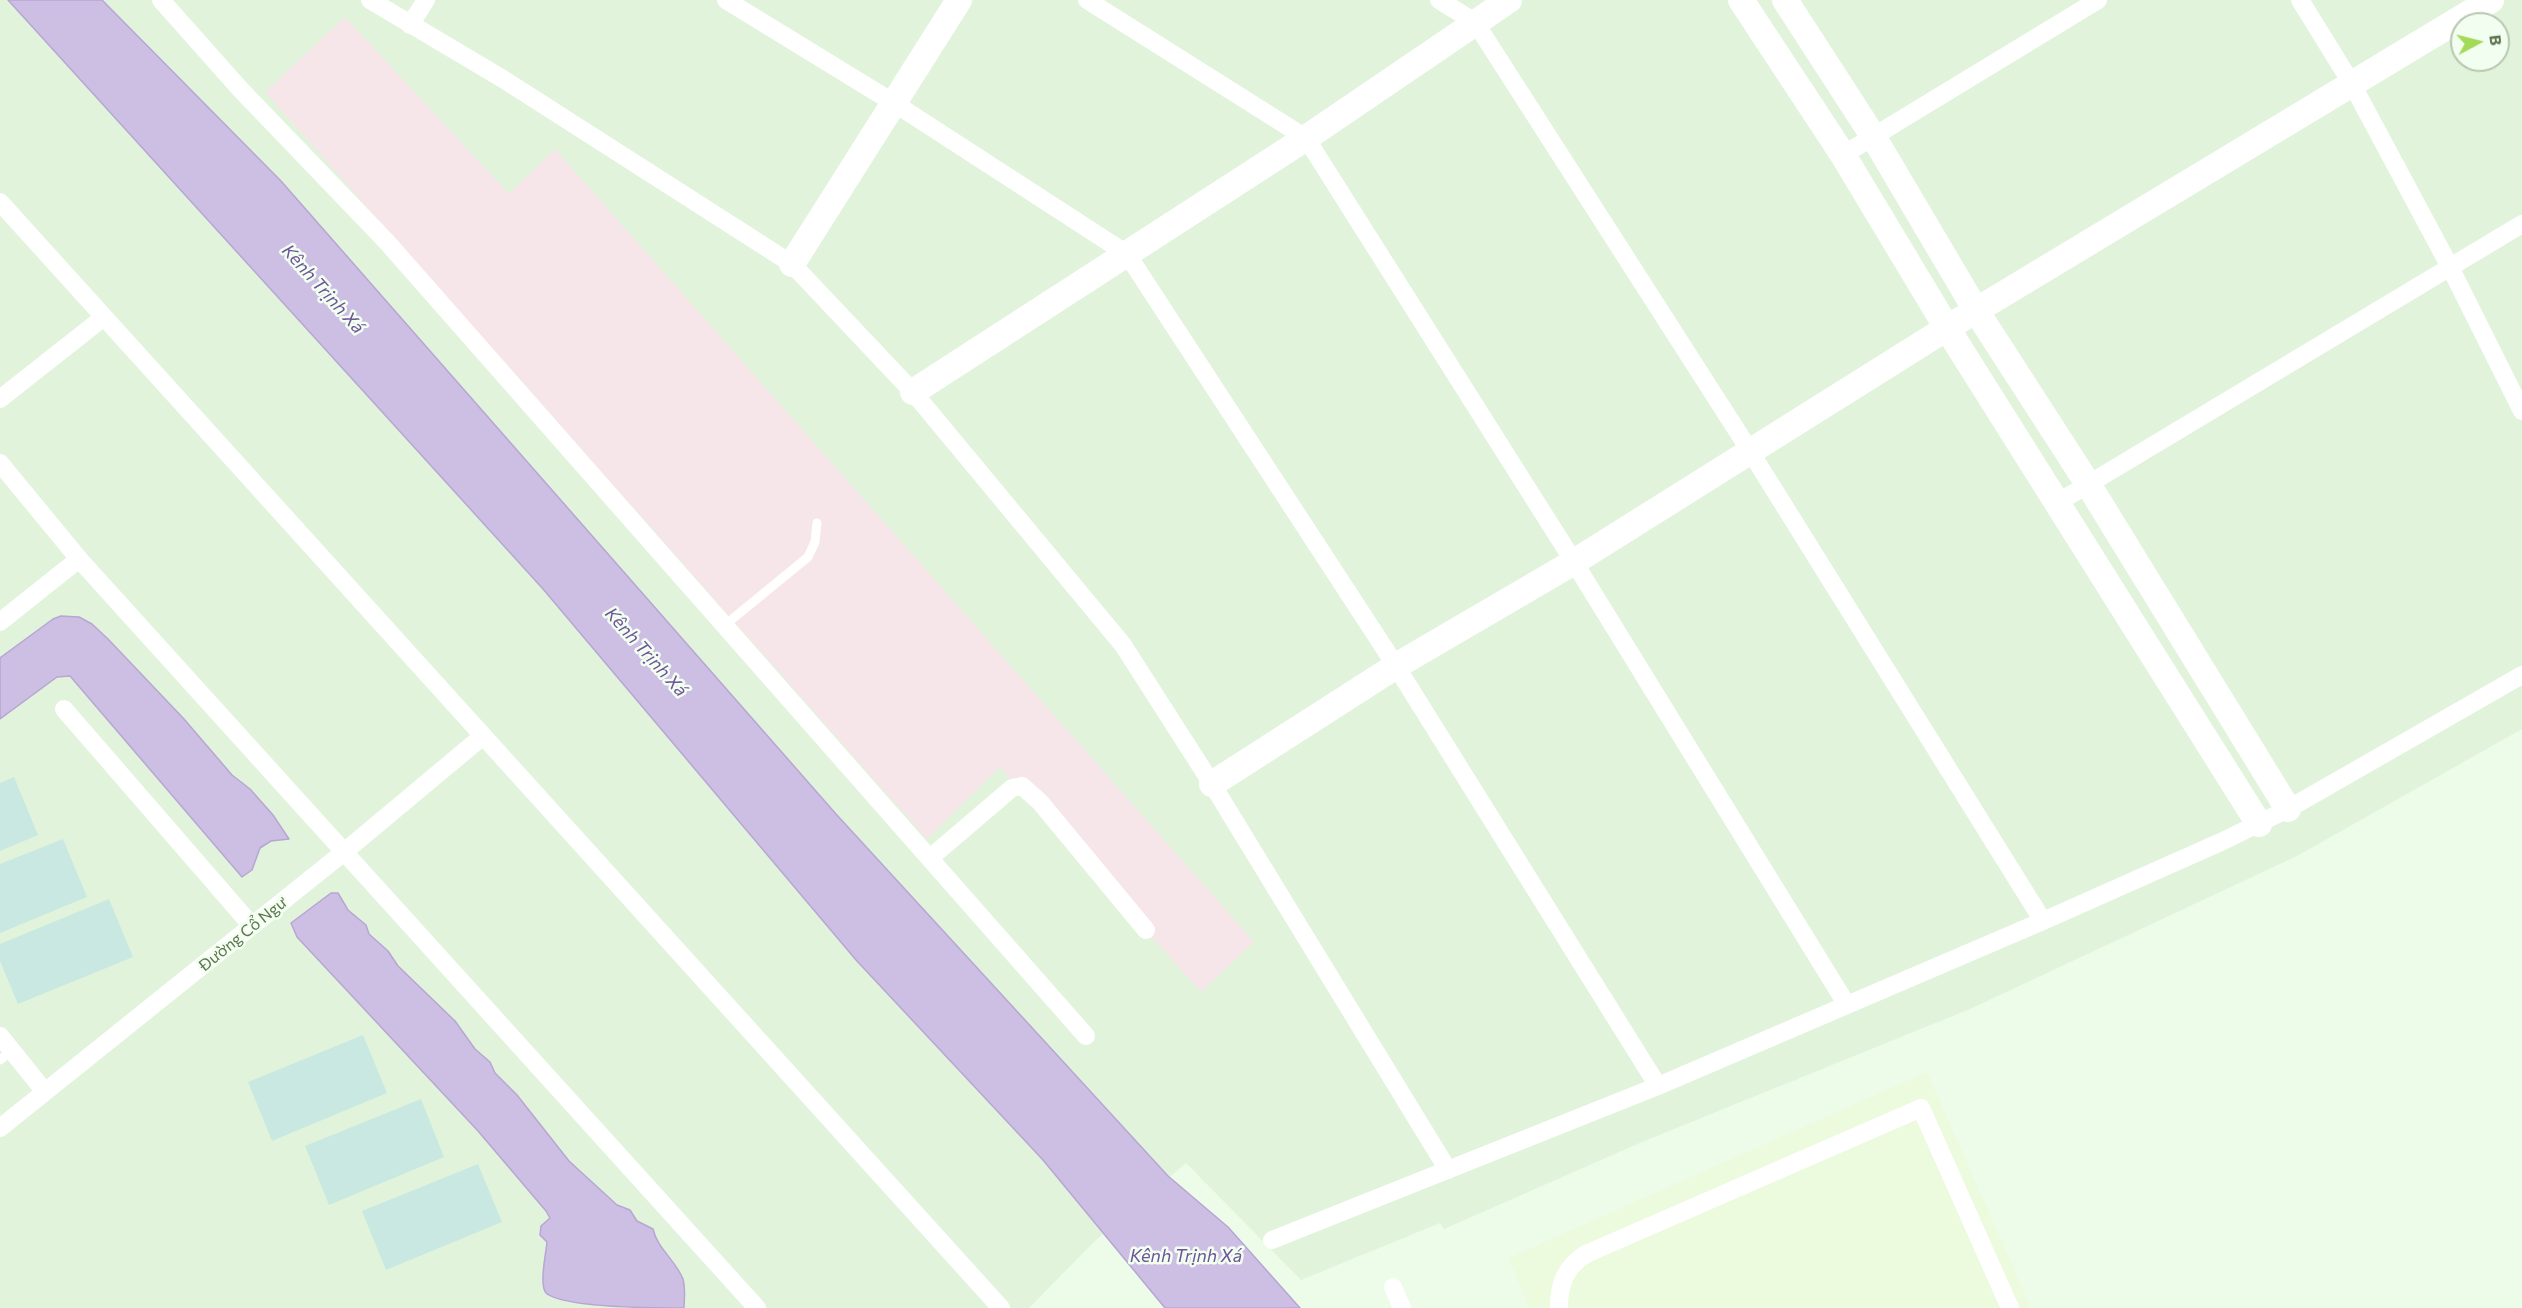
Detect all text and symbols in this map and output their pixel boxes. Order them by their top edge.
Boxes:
north arrow [2450,12,2510,72]
text: B [2486,34,2506,46]
water label: Kênh Trịnh Xá [277,240,369,338]
water label: Kênh Trịnh Xá [600,603,692,701]
street label: Đường Cổ Ngư [195,893,291,975]
water label: Kênh Trịnh Xá [1130,1245,1242,1267]

